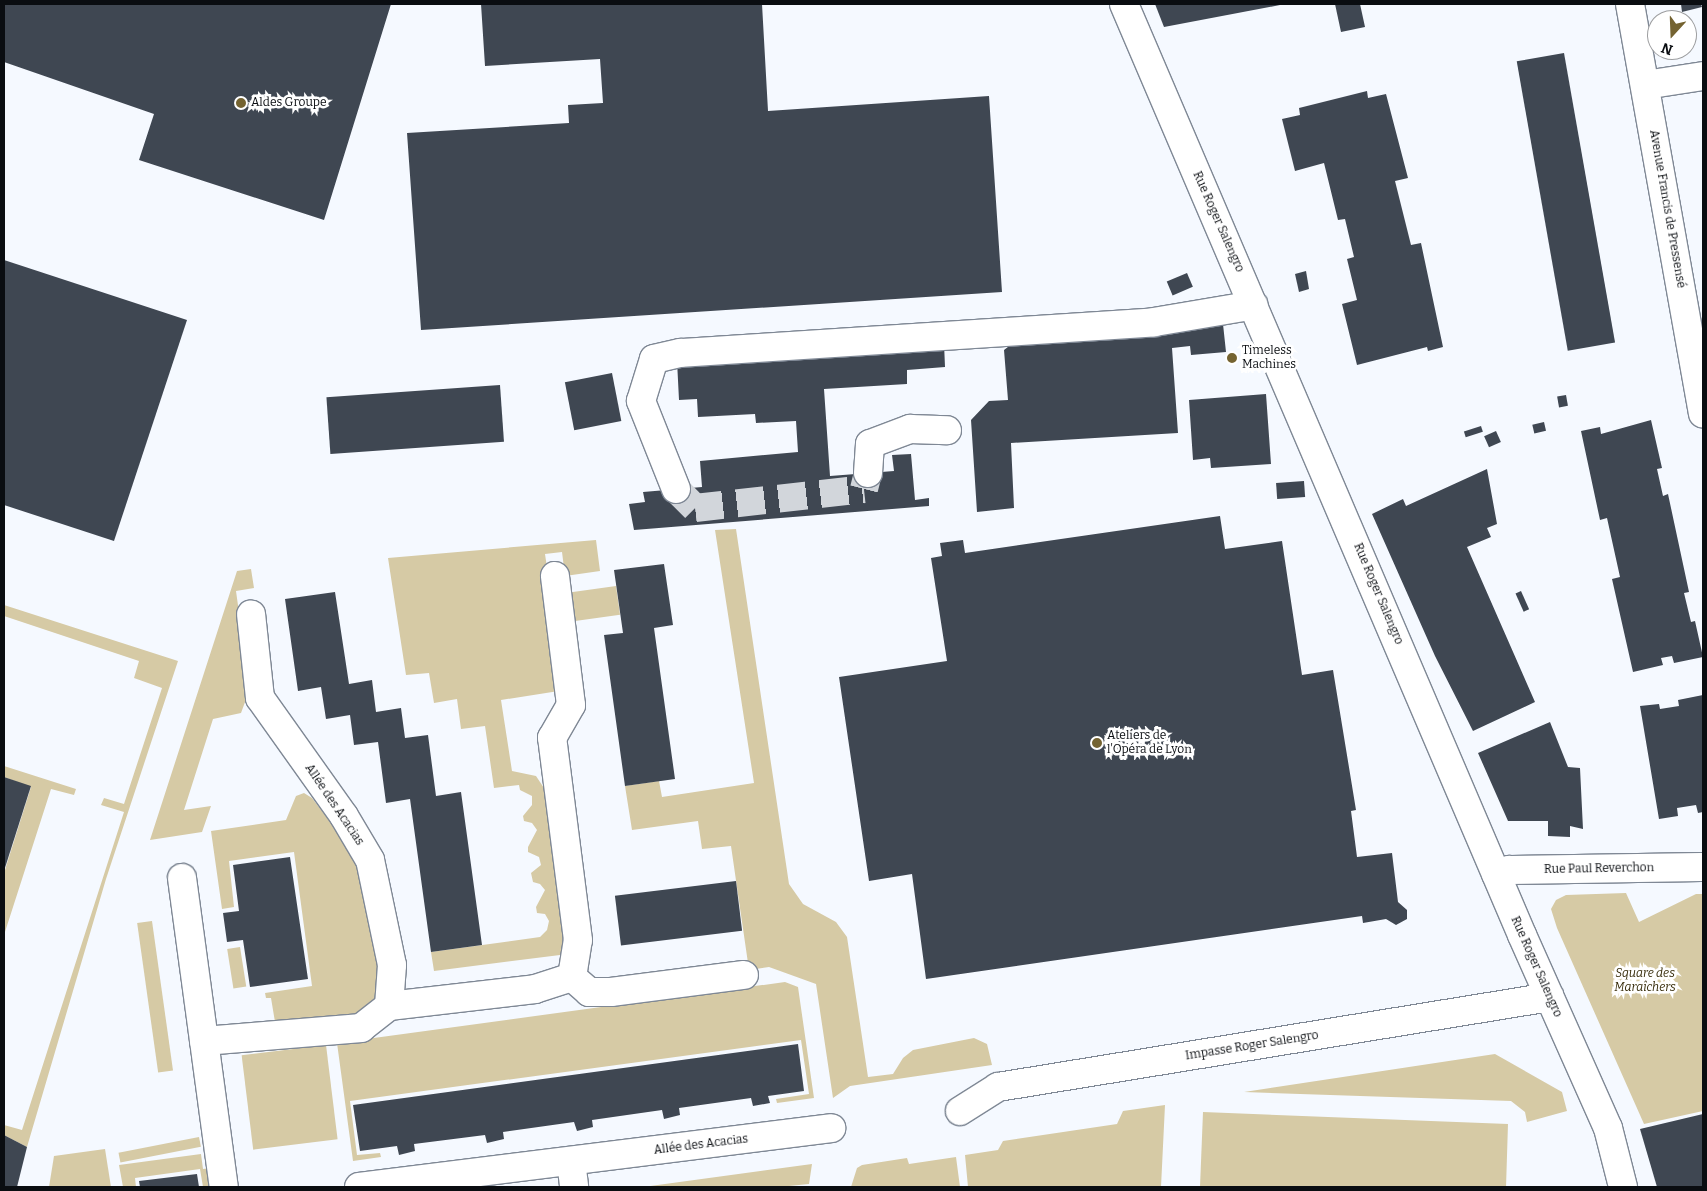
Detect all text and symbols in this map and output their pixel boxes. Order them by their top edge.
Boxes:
north arrow [1647,10,1697,60]
text: N [1659,39,1675,58]
place label: Aldes Groupe [251,96,327,110]
marker: Aldes Groupe [235,97,247,109]
street label: Avenue Francis de Pressensé [1646,129,1688,289]
street label: Rue Roger Salengro [1189,169,1247,275]
place label: Timeless Machines [1242,344,1296,372]
marker: Timeless Machines [1226,352,1238,364]
street label: Rue Roger Salengro [1350,541,1406,647]
place label: Ateliers de l'Opéra de Lyon [1107,729,1192,757]
marker: Ateliers de l'Opéra de Lyon [1091,737,1103,749]
street label: Allée des Acacias [301,762,367,848]
street label: Rue Paul Reverchon [1544,861,1654,877]
street label: Rue Roger Salengro [1507,914,1565,1020]
park label: Square des Maraîchers [1614,967,1676,995]
street label: Impasse Roger Salengro [1184,1028,1320,1064]
street label: Allée des Acacias [653,1132,749,1158]

